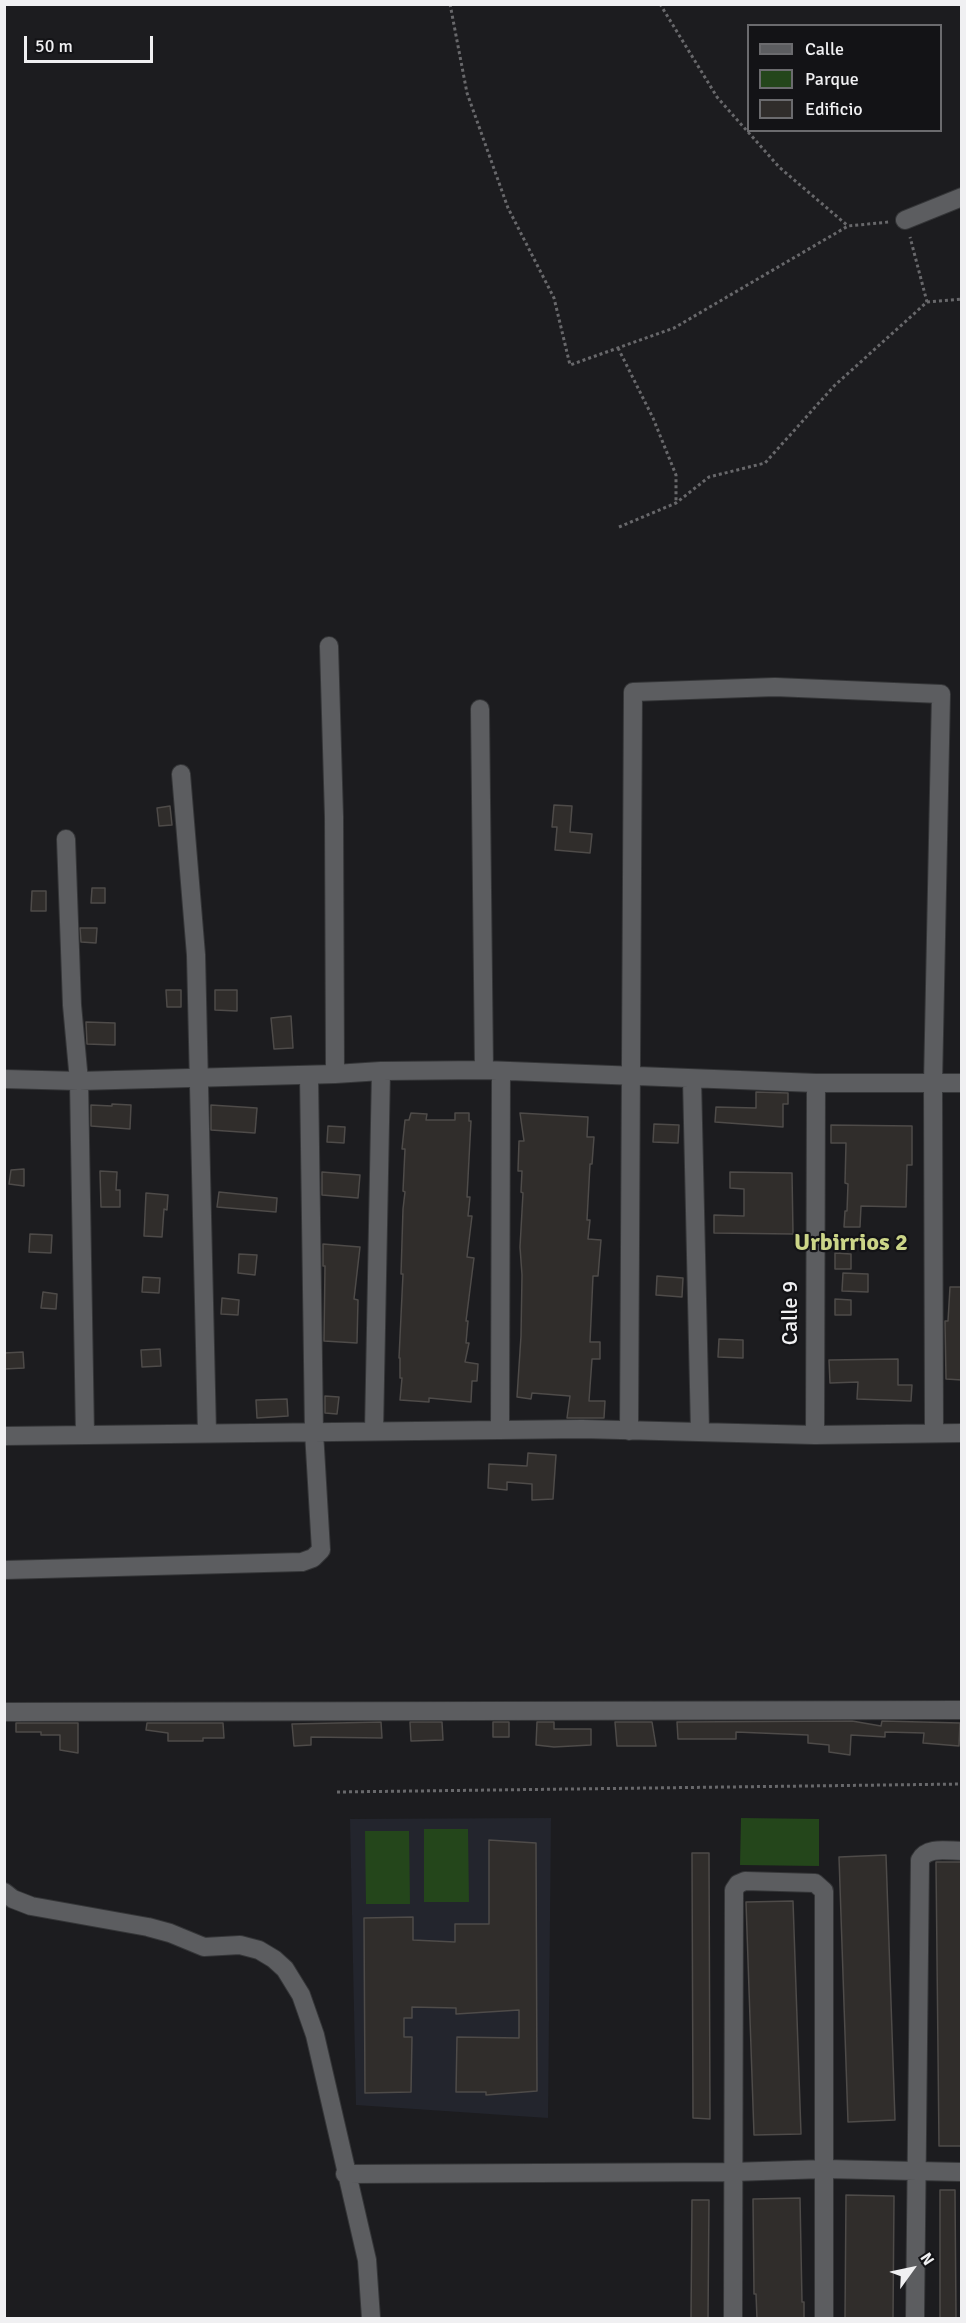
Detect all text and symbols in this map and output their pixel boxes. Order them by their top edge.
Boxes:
scale bar [27,24,156,62]
legend [747,24,942,132]
text: 50 m [35,35,73,57]
text: Calle [805,38,844,60]
text: Parque [805,68,859,90]
text: Edificio [805,98,863,120]
district label: Urbirrios 2 [794,1230,908,1258]
street label: Calle 9 [778,1281,804,1345]
north arrow [882,2239,942,2299]
text: N [916,2249,939,2269]

